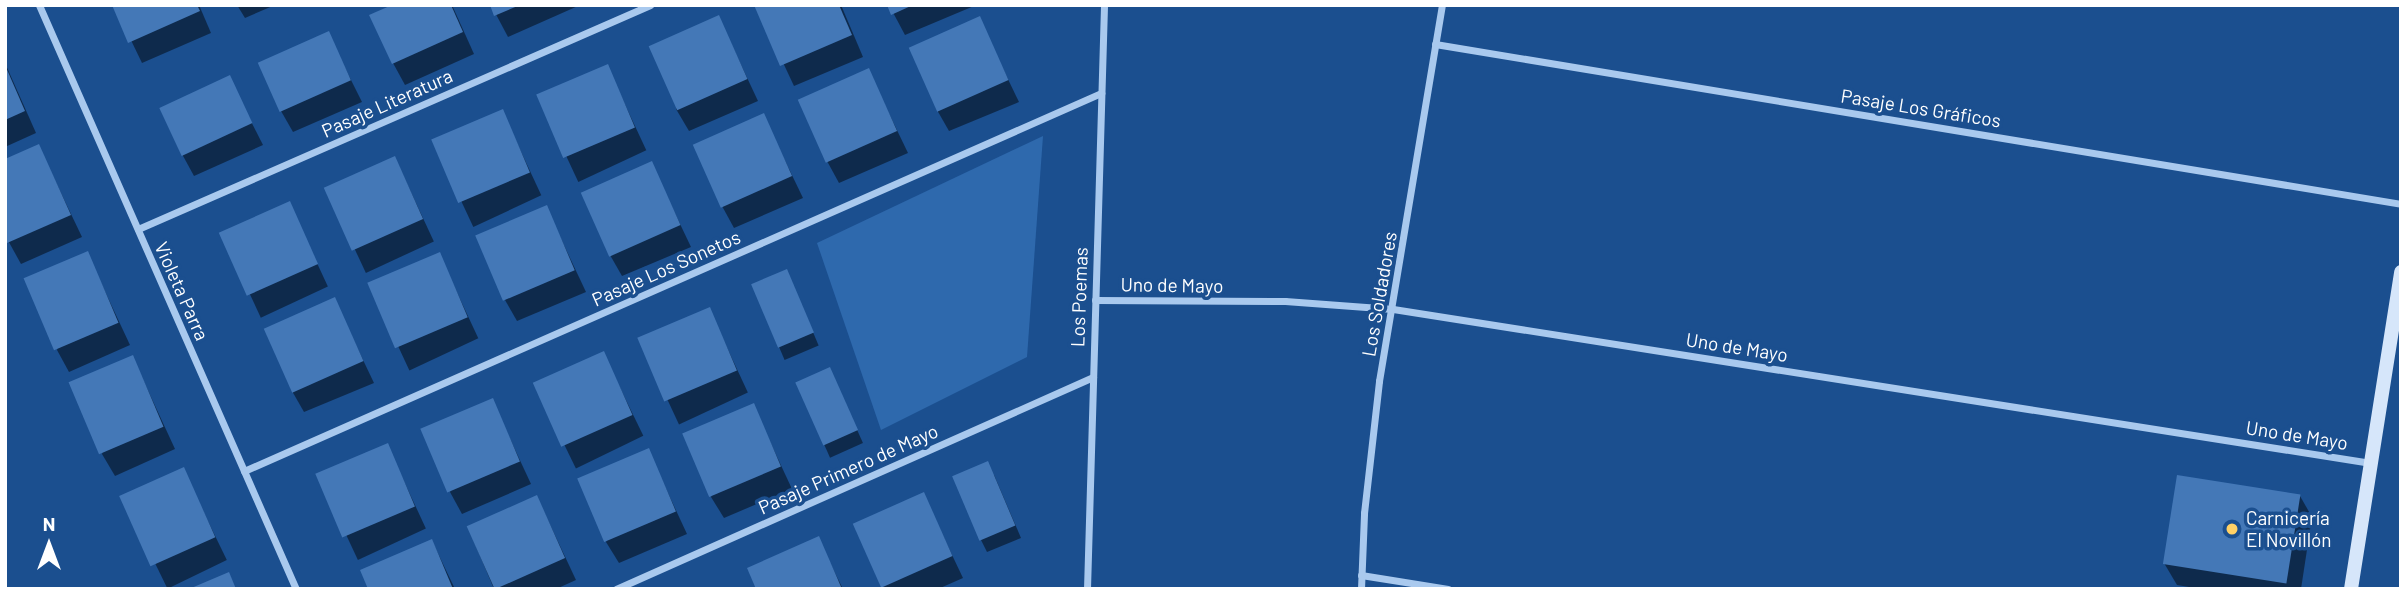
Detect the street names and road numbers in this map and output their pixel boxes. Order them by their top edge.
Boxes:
street label: Pasaje Literatura [318,64,456,142]
street label: Pasaje Los Gráficos [1839,84,2003,132]
street label: Pasaje Los Sonetos [588,225,744,311]
street label: Los Soldadores [1357,230,1401,358]
street label: Violeta Parra [150,238,214,344]
street label: Los Poemas [1066,247,1092,347]
street label: Uno de Mayo [1120,273,1224,297]
street label: Uno de Mayo [1684,328,1790,366]
street label: Uno de Mayo [2244,416,2350,454]
street label: Pasaje Primero de Mayo [755,419,941,519]

